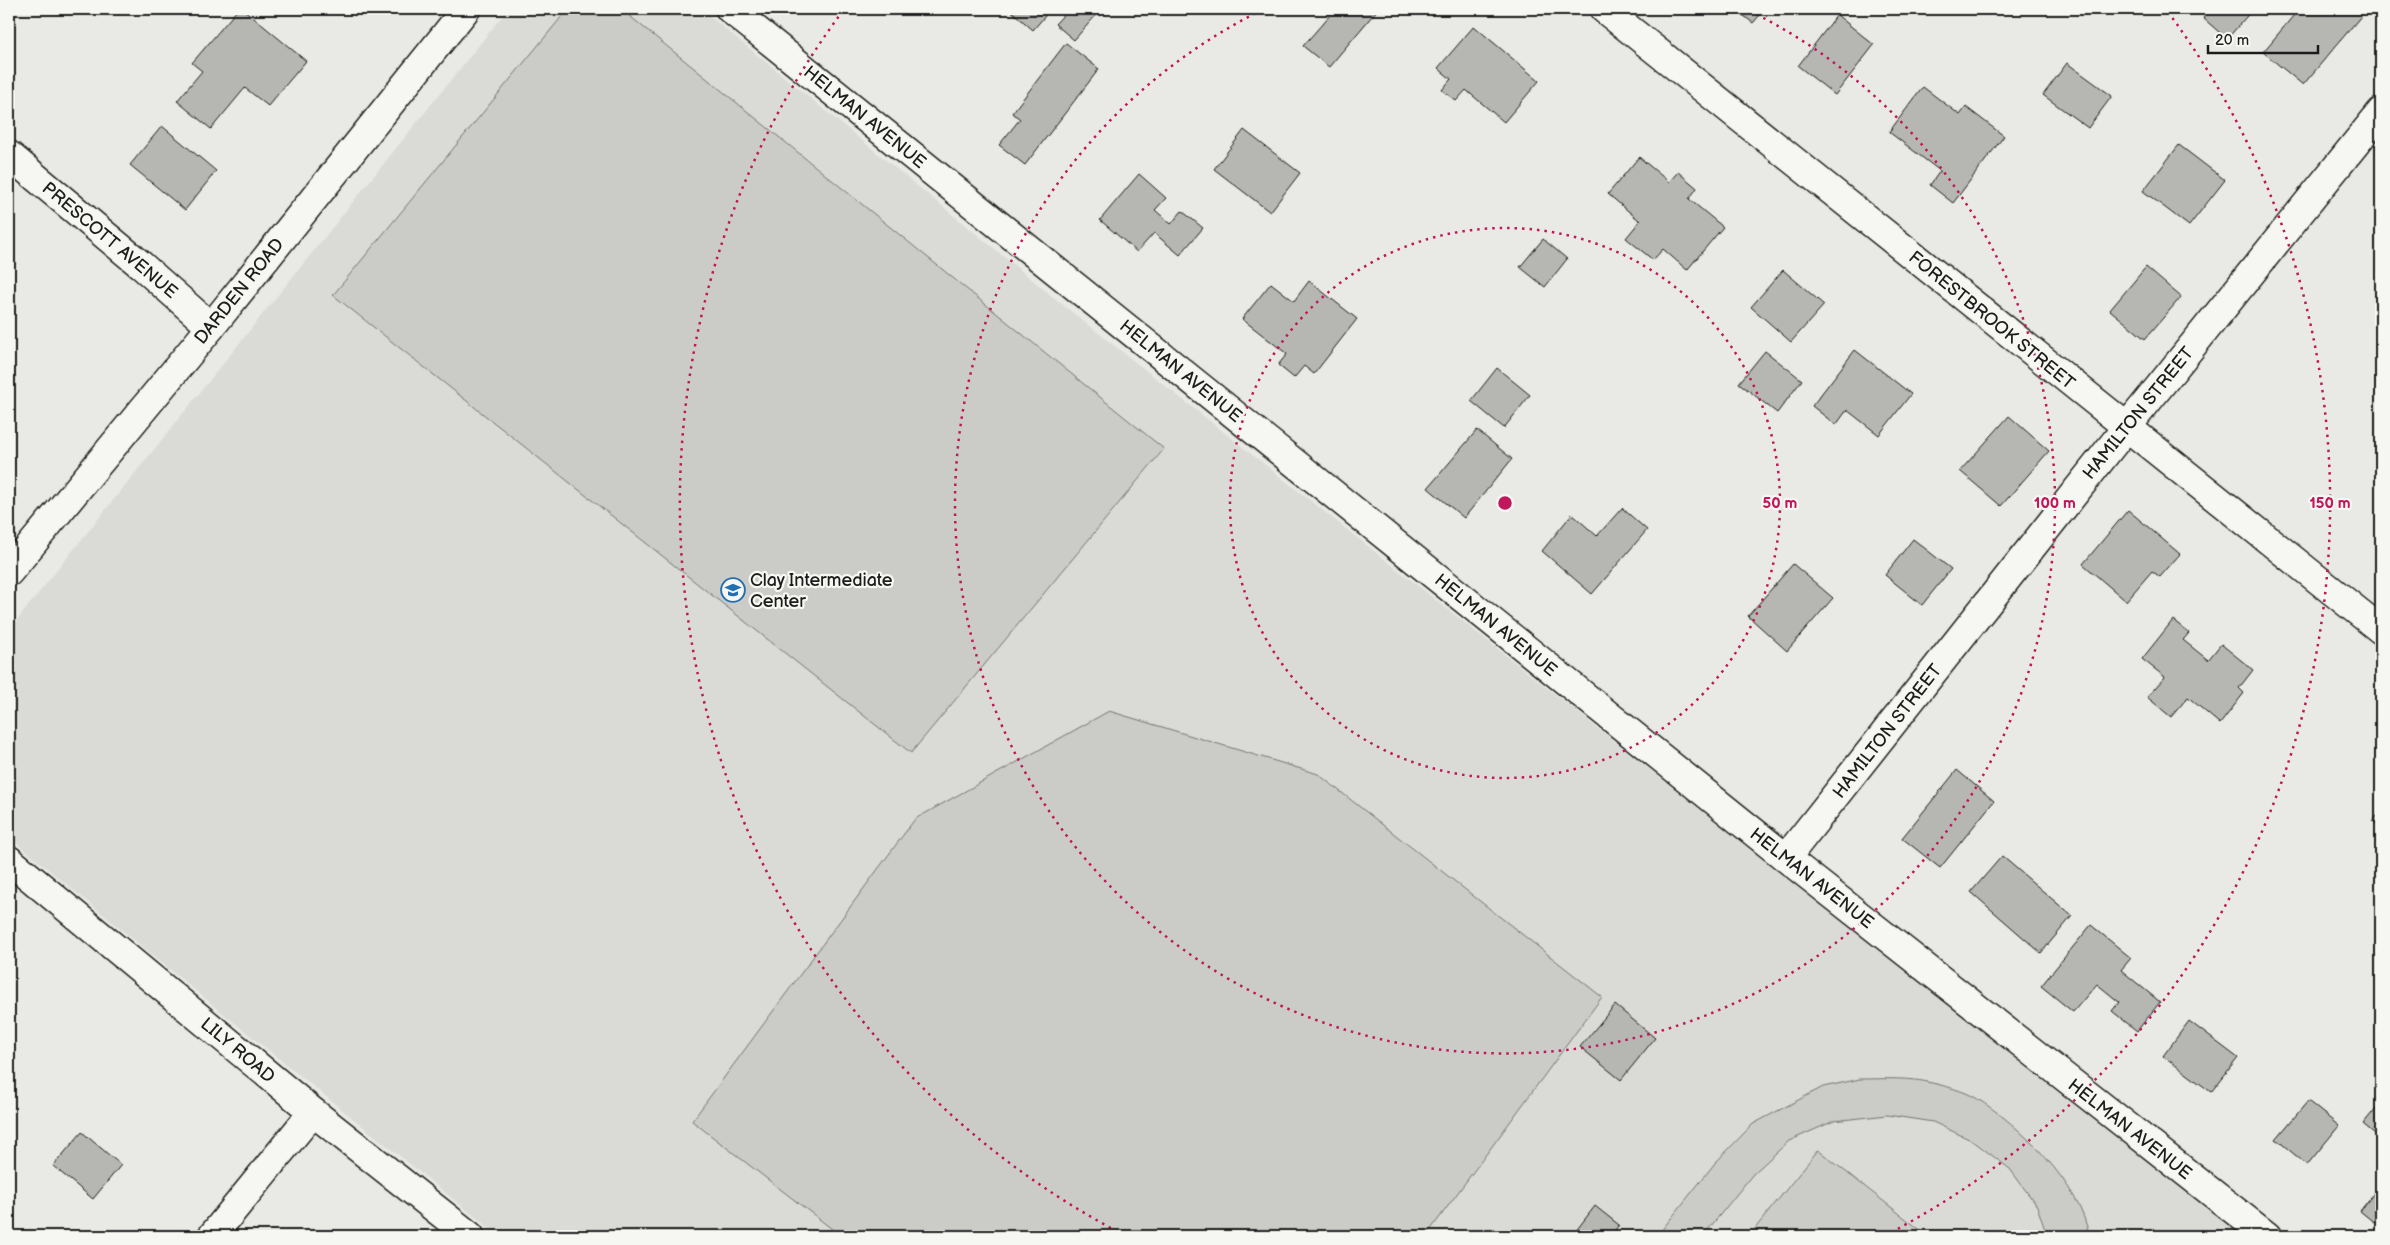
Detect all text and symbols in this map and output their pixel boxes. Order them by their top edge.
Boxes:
scale bar [2208,22,2318,54]
text: 20 m [2215,31,2249,50]
street label: HELMAN AVENUE [799,62,930,173]
street label: PRESCOTT AVENUE [38,178,182,303]
street label: DARDEN ROAD [190,234,288,348]
street label: FORESTBROOK STREET [1904,247,2079,394]
street label: HELMAN AVENUE [1115,316,1246,427]
street label: HAMILTON STREET [2079,343,2198,484]
centre of rings [1496,494,1514,512]
text: 50 m [1763,494,1798,513]
text: 100 m [2034,494,2076,513]
text: 150 m [2309,494,2351,513]
place label: Clay Intermediate Center [750,570,893,612]
street label: HELMAN AVENUE [1430,570,1561,681]
school or university icon: Clay Intermediate Center [720,577,746,603]
street label: HAMILTON STREET [1829,660,1946,802]
street label: HELMAN AVENUE [1746,824,1878,933]
street label: LILY ROAD [196,1013,279,1087]
street label: HELMAN AVENUE [2064,1075,2196,1184]

